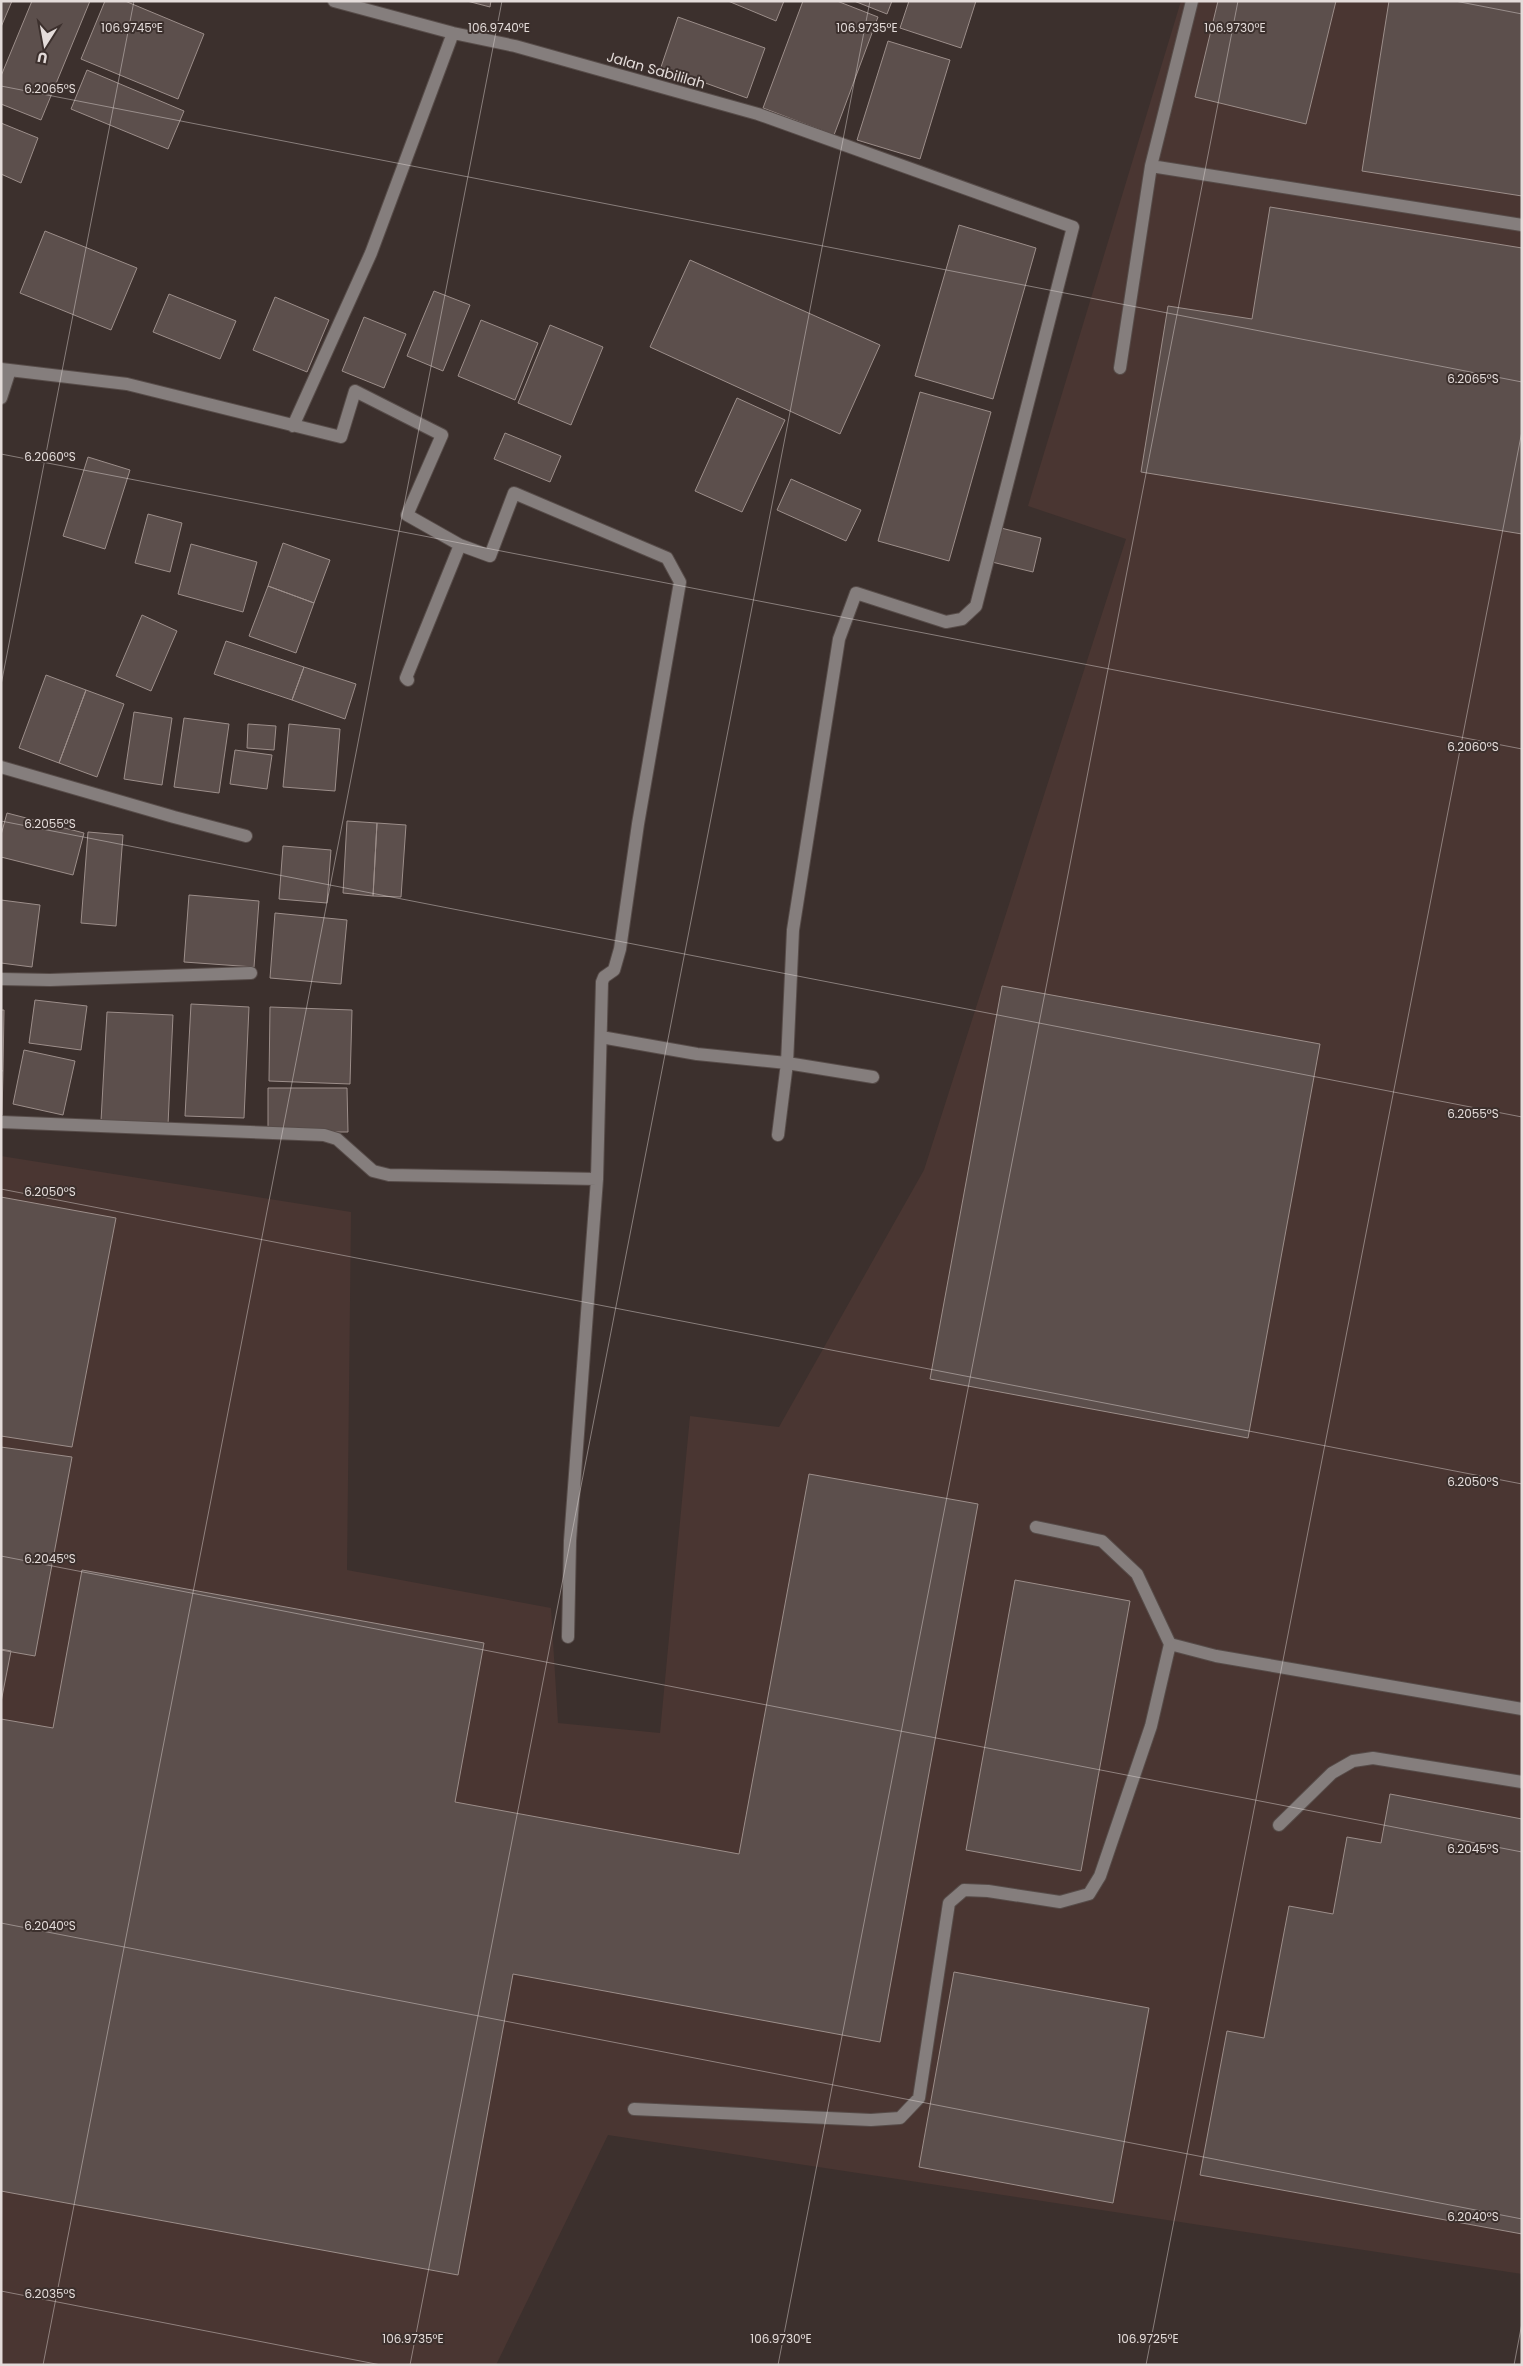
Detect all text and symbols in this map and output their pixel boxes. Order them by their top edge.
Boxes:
text: 106.9745°E [101,19,163,36]
text: 106.9740°E [468,19,530,36]
text: 106.9735°E [836,19,898,36]
text: 106.9730°E [1204,19,1266,36]
north arrow [20,20,70,70]
street label: Jalan Sabililah [604,46,708,94]
text: U [36,47,49,69]
text: 6.2065°S [24,80,76,97]
text: 6.2065°S [1447,370,1499,387]
text: 6.2060°S [24,448,76,465]
text: 6.2060°S [1447,738,1499,755]
text: 6.2055°S [24,815,76,832]
text: 6.2055°S [1447,1105,1499,1122]
text: 6.2050°S [24,1183,76,1200]
text: 6.2050°S [1447,1473,1499,1490]
text: 6.2045°S [24,1550,76,1567]
text: 6.2045°S [1447,1840,1499,1857]
text: 6.2040°S [24,1917,76,1934]
text: 6.2040°S [1447,2208,1499,2225]
text: 6.2035°S [24,2285,76,2302]
text: 106.9735°E [382,2330,444,2347]
text: 106.9730°E [750,2330,812,2347]
text: 106.9725°E [1117,2330,1179,2347]

